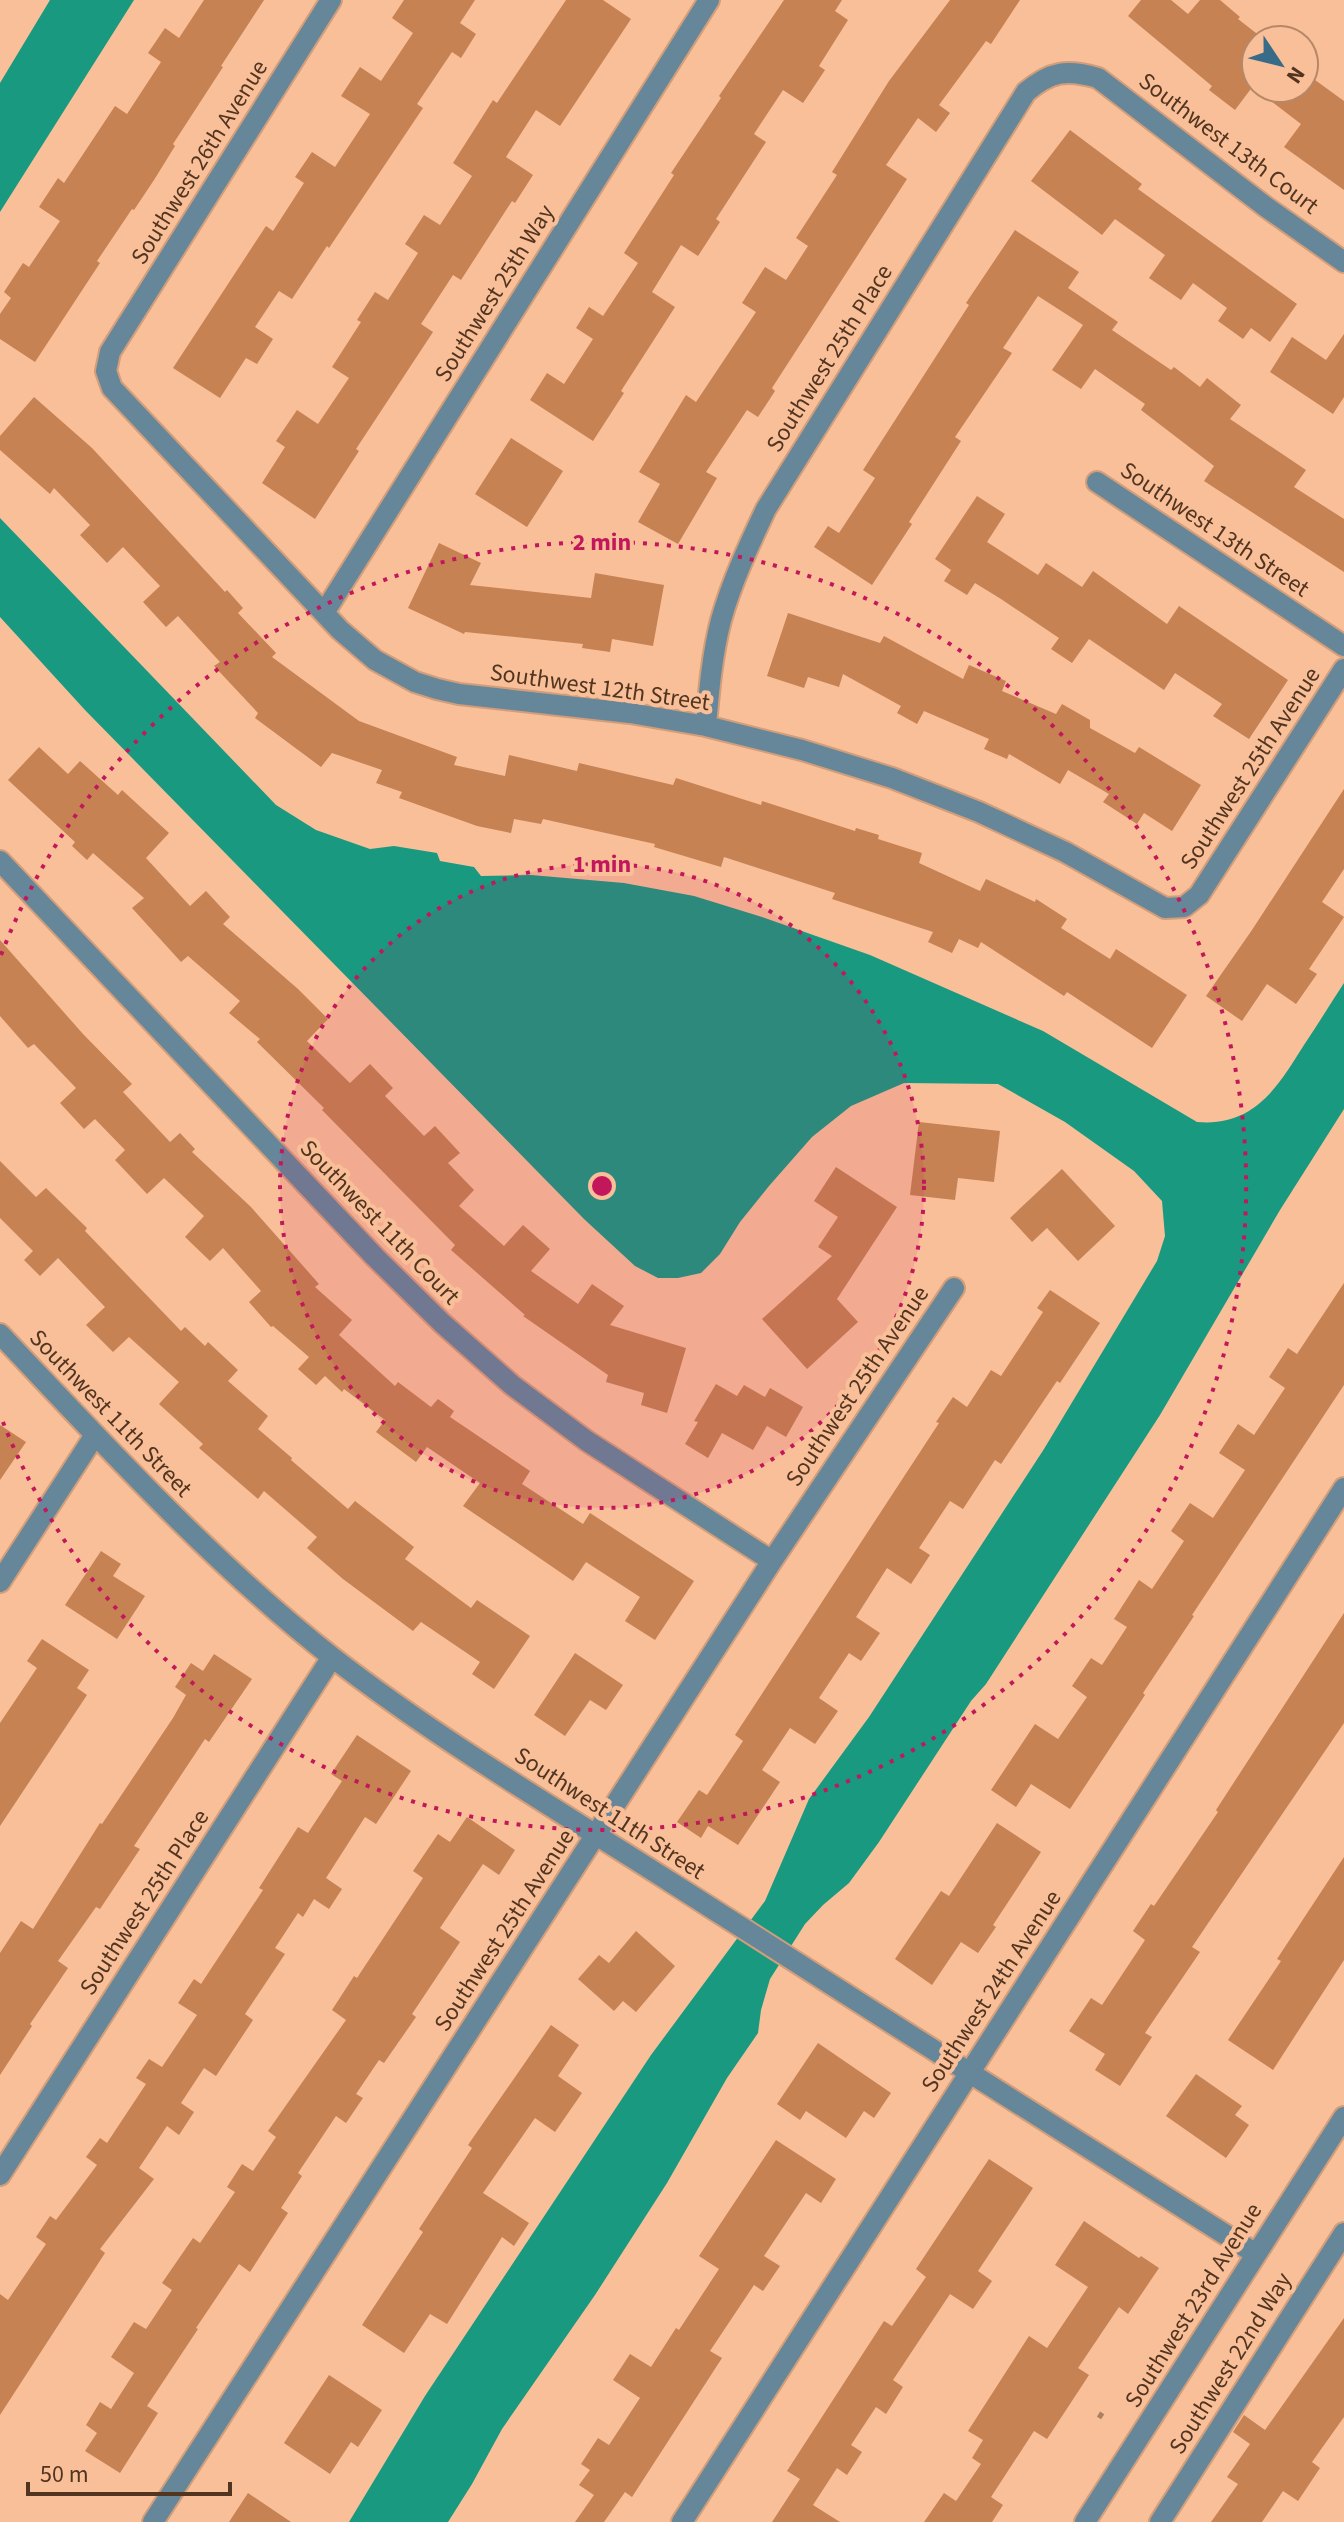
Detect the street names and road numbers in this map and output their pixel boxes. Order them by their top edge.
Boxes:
street label: Southwest 26th Avenue [122,53,277,271]
street label: Southwest 13th Court [1131,64,1326,223]
street label: Southwest 25th Way [426,198,563,389]
street label: Southwest 25th Place [757,258,901,459]
street label: Southwest 13th Street [1113,453,1316,606]
street label: Southwest 12th Street [488,655,712,720]
street label: Southwest 25th Avenue [1172,660,1329,877]
street label: Southwest 11th Court [291,1132,468,1313]
street label: Southwest 25th Avenue [777,1279,938,1494]
street label: Southwest 11th Street [21,1322,200,1505]
street label: Southwest 11th Street [507,1738,712,1888]
street label: Southwest 25th Place [71,1802,218,2002]
street label: Southwest 25th Avenue [426,1822,583,2039]
street label: Southwest 24th Avenue [913,1883,1070,2100]
street label: Southwest 23rd Avenue [1116,2196,1271,2414]
street label: Southwest 22nd Way [1160,2266,1301,2461]

